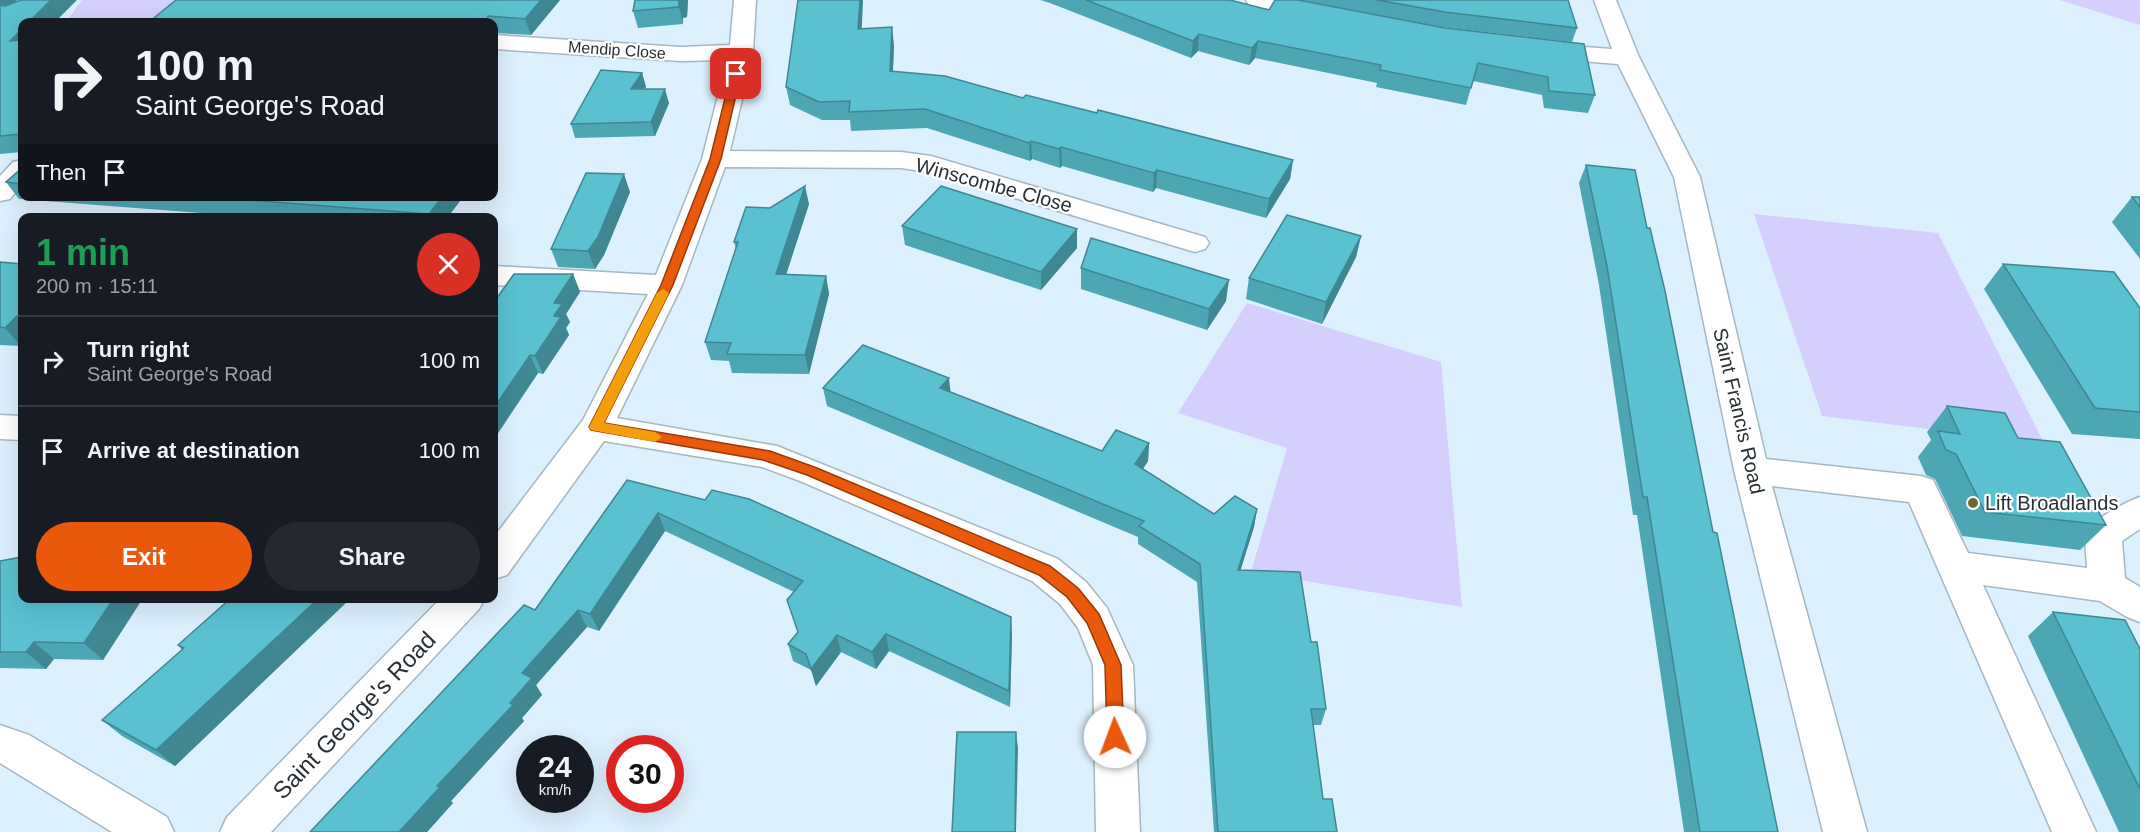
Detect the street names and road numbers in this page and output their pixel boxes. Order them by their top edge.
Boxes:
street label: Mendip Close [568,38,666,62]
street label: Winscombe Close [913,154,1075,216]
street label: Saint Francis Road [1709,326,1769,496]
street label: Saint George's Road [267,626,441,804]

